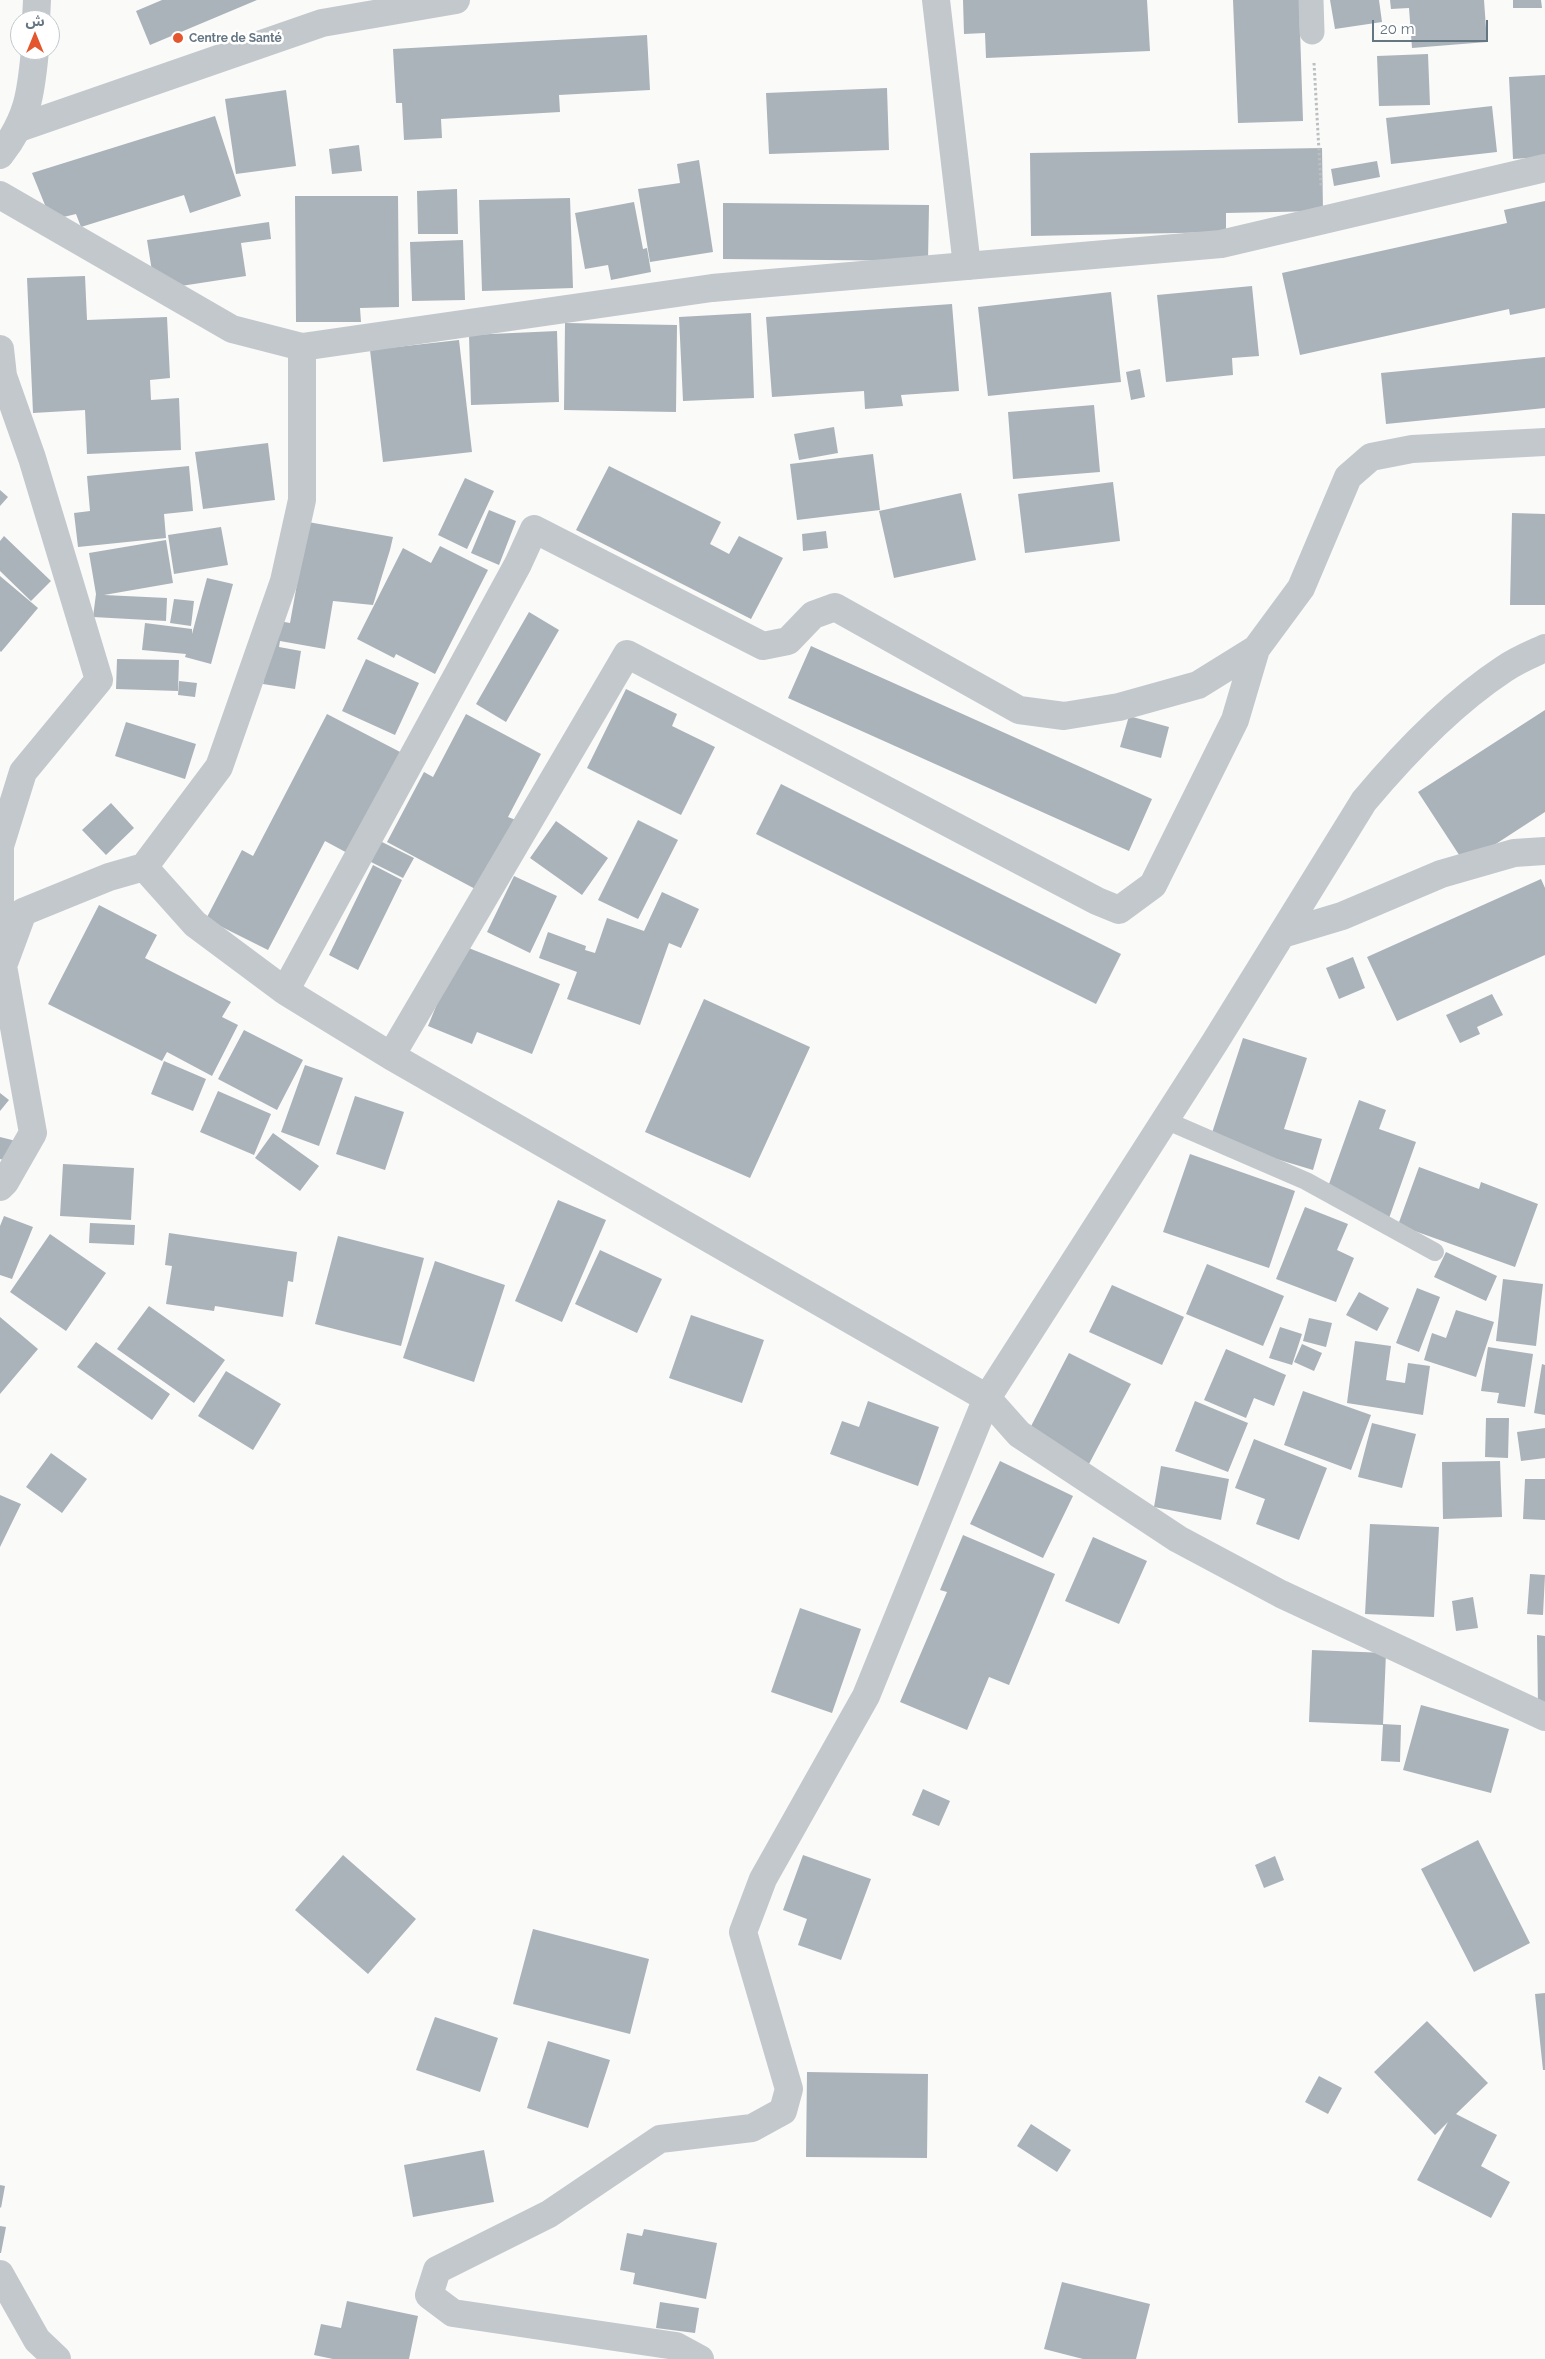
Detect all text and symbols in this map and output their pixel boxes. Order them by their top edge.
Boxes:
north arrow [10,10,60,60]
scale bar [1375,10,1491,42]
text: ش [25,13,45,29]
text: 20 m [1380,20,1415,38]
marker: Centre de Santé [171,31,185,45]
place label: Centre de Santé [189,31,282,45]

